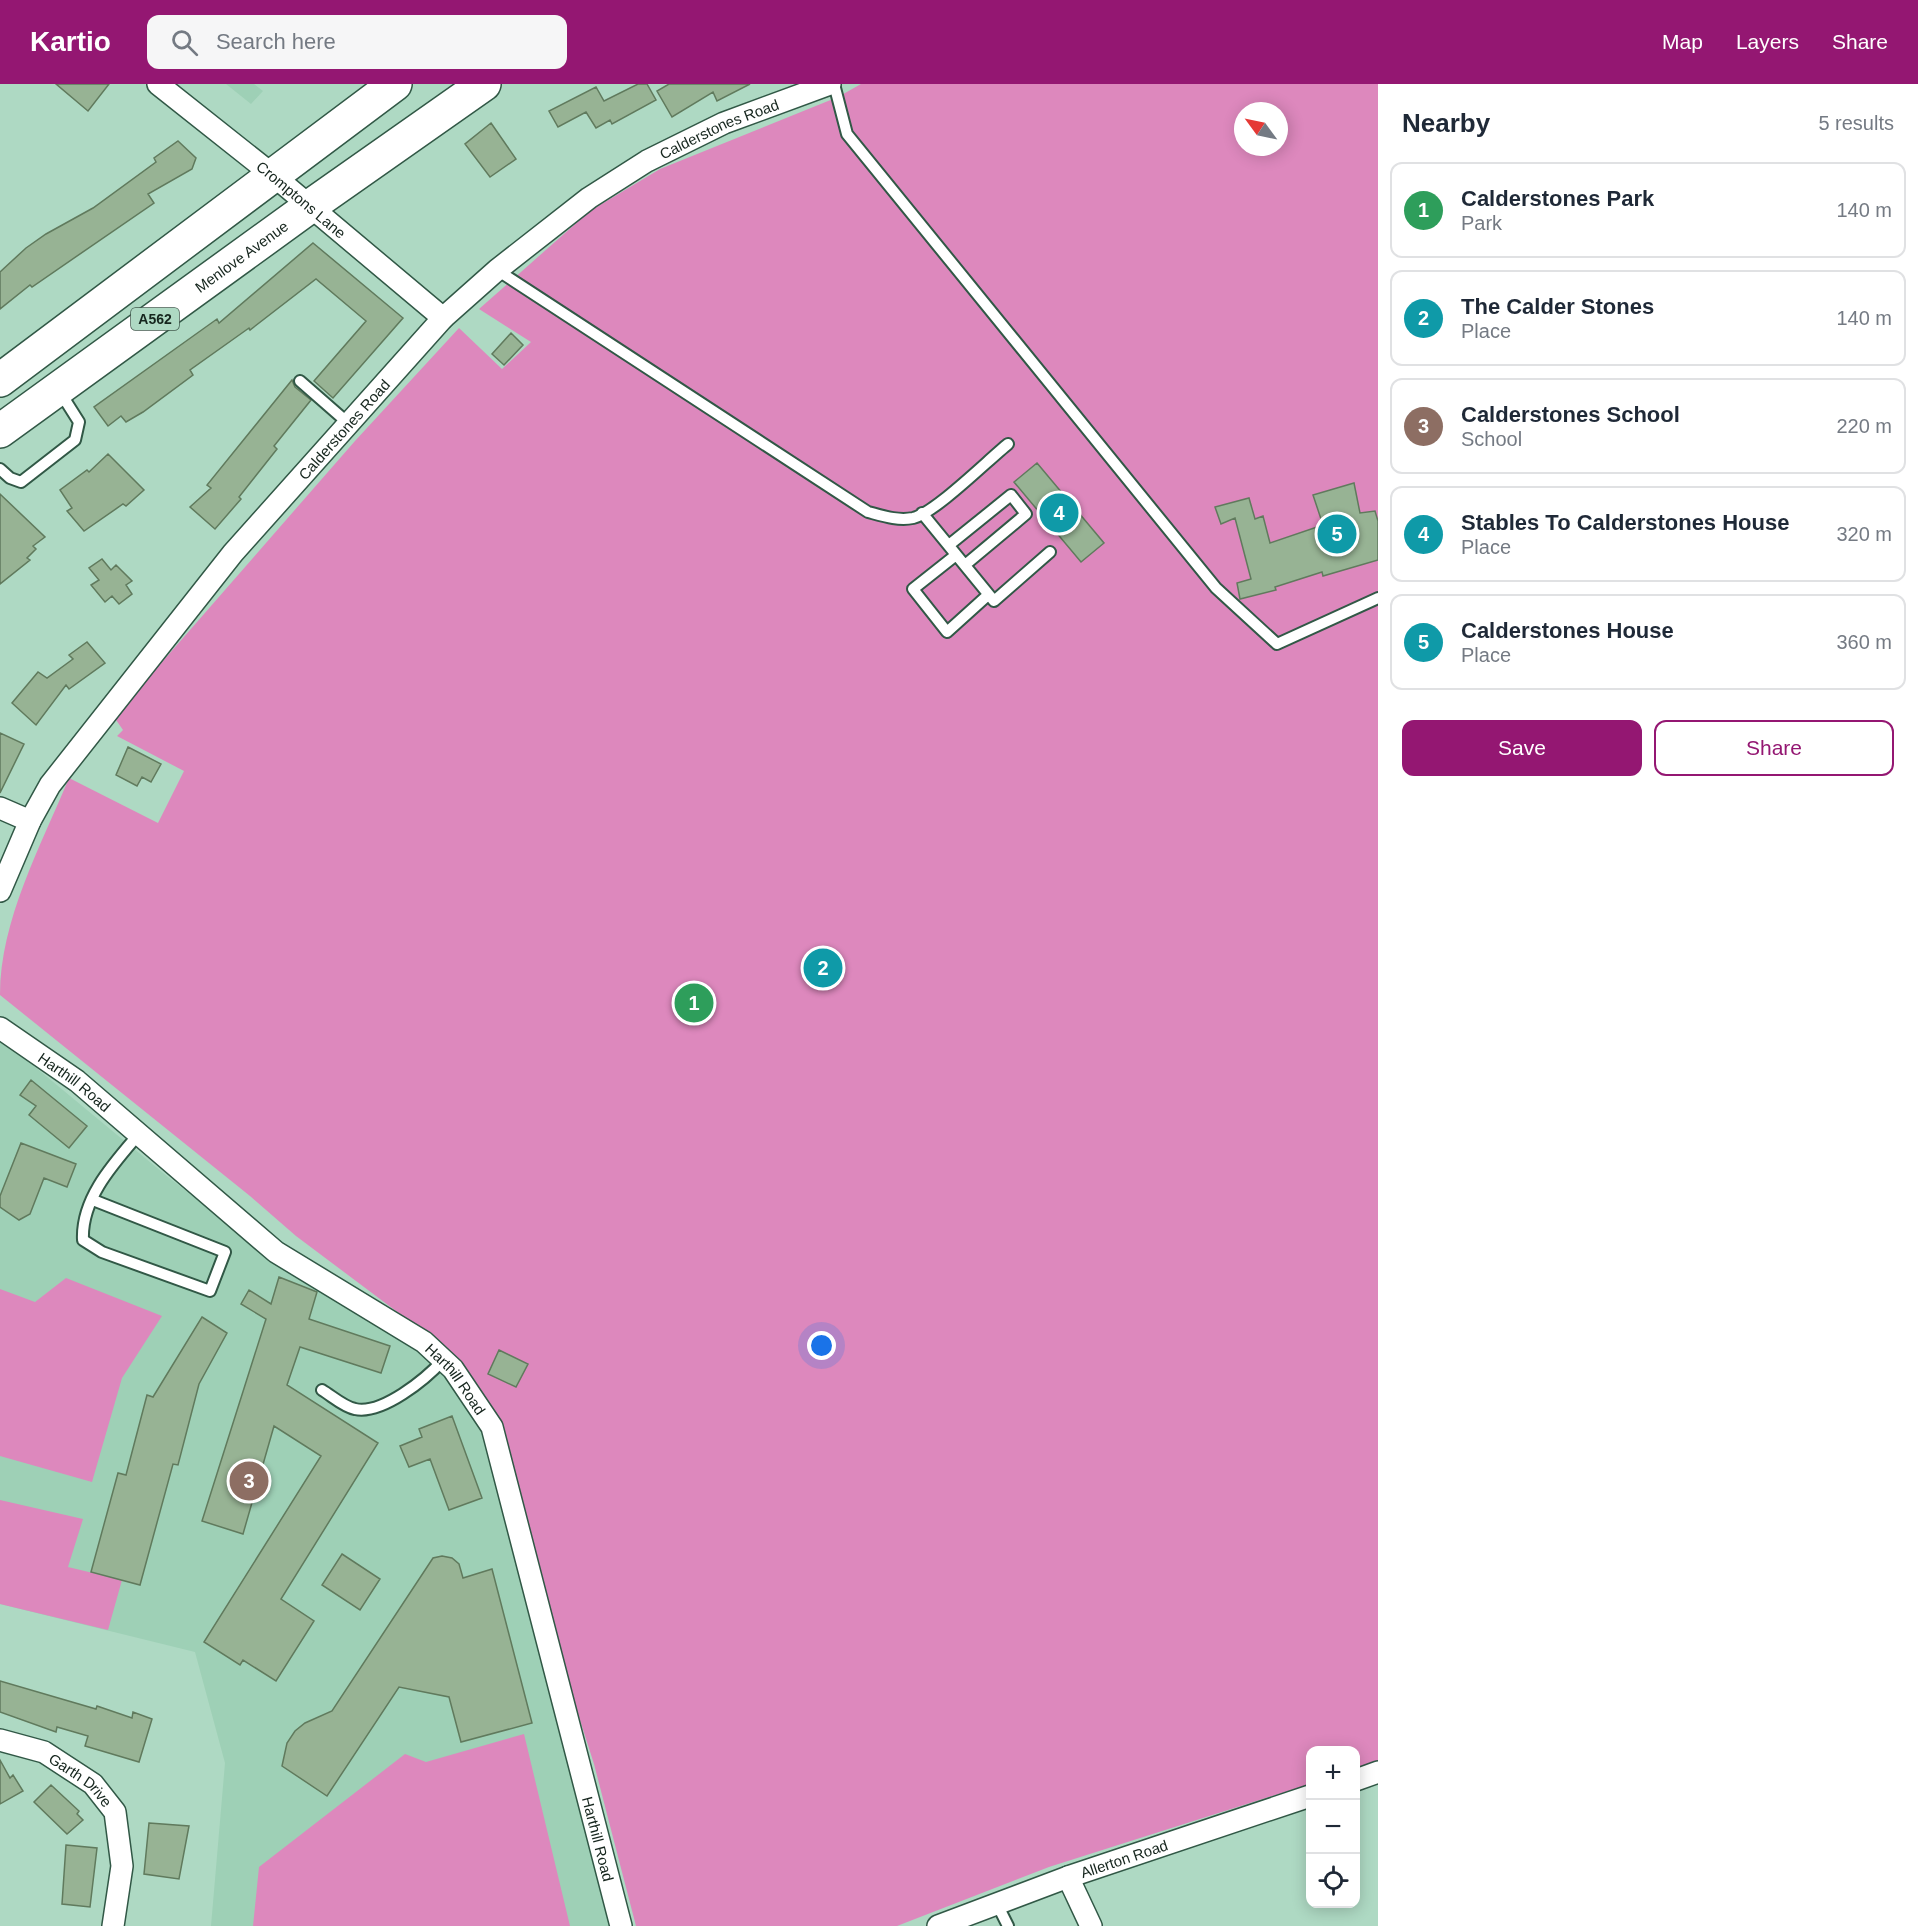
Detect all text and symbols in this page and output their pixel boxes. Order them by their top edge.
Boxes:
search box [147,15,567,69]
text: Kartio [30,26,111,57]
icon: search [168,26,201,59]
text: Search here [216,29,336,54]
text: Map [1662,30,1703,53]
text: Layers [1736,30,1799,53]
text: Share [1832,30,1888,53]
street label: Calderstones Road [657,95,781,162]
north arrow [1234,102,1288,156]
text: Nearby [1402,108,1490,138]
text: 5 results [1818,112,1894,134]
street label: Cromptons Lane [253,157,349,241]
text: Calderstones Park [1461,186,1654,211]
text: 1 [1418,199,1429,221]
text: 140 m [1836,199,1892,221]
text: Park [1461,212,1502,234]
street label: Menlove Avenue [191,217,291,295]
text: The Calder Stones [1461,294,1654,319]
text: 2 [1418,307,1429,329]
text: 140 m [1836,307,1892,329]
road number: A562 [131,308,179,330]
text: Place [1461,320,1511,342]
street label: Calderstones Road [295,376,393,483]
text: Calderstones School [1461,402,1680,427]
text: 3 [1418,415,1429,437]
text: 220 m [1836,415,1892,437]
text: School [1461,428,1522,450]
pin: 4 [1040,490,1078,536]
text: Stables To Calderstones House [1461,510,1789,535]
pin: 5 [1318,512,1356,556]
text: 4 [1418,523,1429,545]
text: 320 m [1836,523,1892,545]
text: Place [1461,536,1511,558]
text: Calderstones House [1461,618,1674,643]
text: 5 [1418,631,1429,653]
text: 360 m [1836,631,1892,653]
text: Place [1461,644,1511,666]
button: Save [1402,720,1642,776]
button: Share [1654,720,1894,776]
pin: 2 [804,946,842,990]
pin: 1 [674,980,714,1026]
street label: Harthill Road [35,1049,114,1115]
your location [807,1331,836,1360]
street label: Harthill Road [422,1340,489,1417]
pin: 3 [230,1458,268,1504]
map controls [1306,1746,1360,1908]
button: + [1306,1746,1360,1800]
street label: Garth Drive [46,1749,116,1810]
street label: Harthill Road [579,1795,618,1883]
button: − [1306,1800,1360,1854]
street label: Allerton Road [1078,1836,1170,1881]
button: locate [1306,1854,1360,1908]

